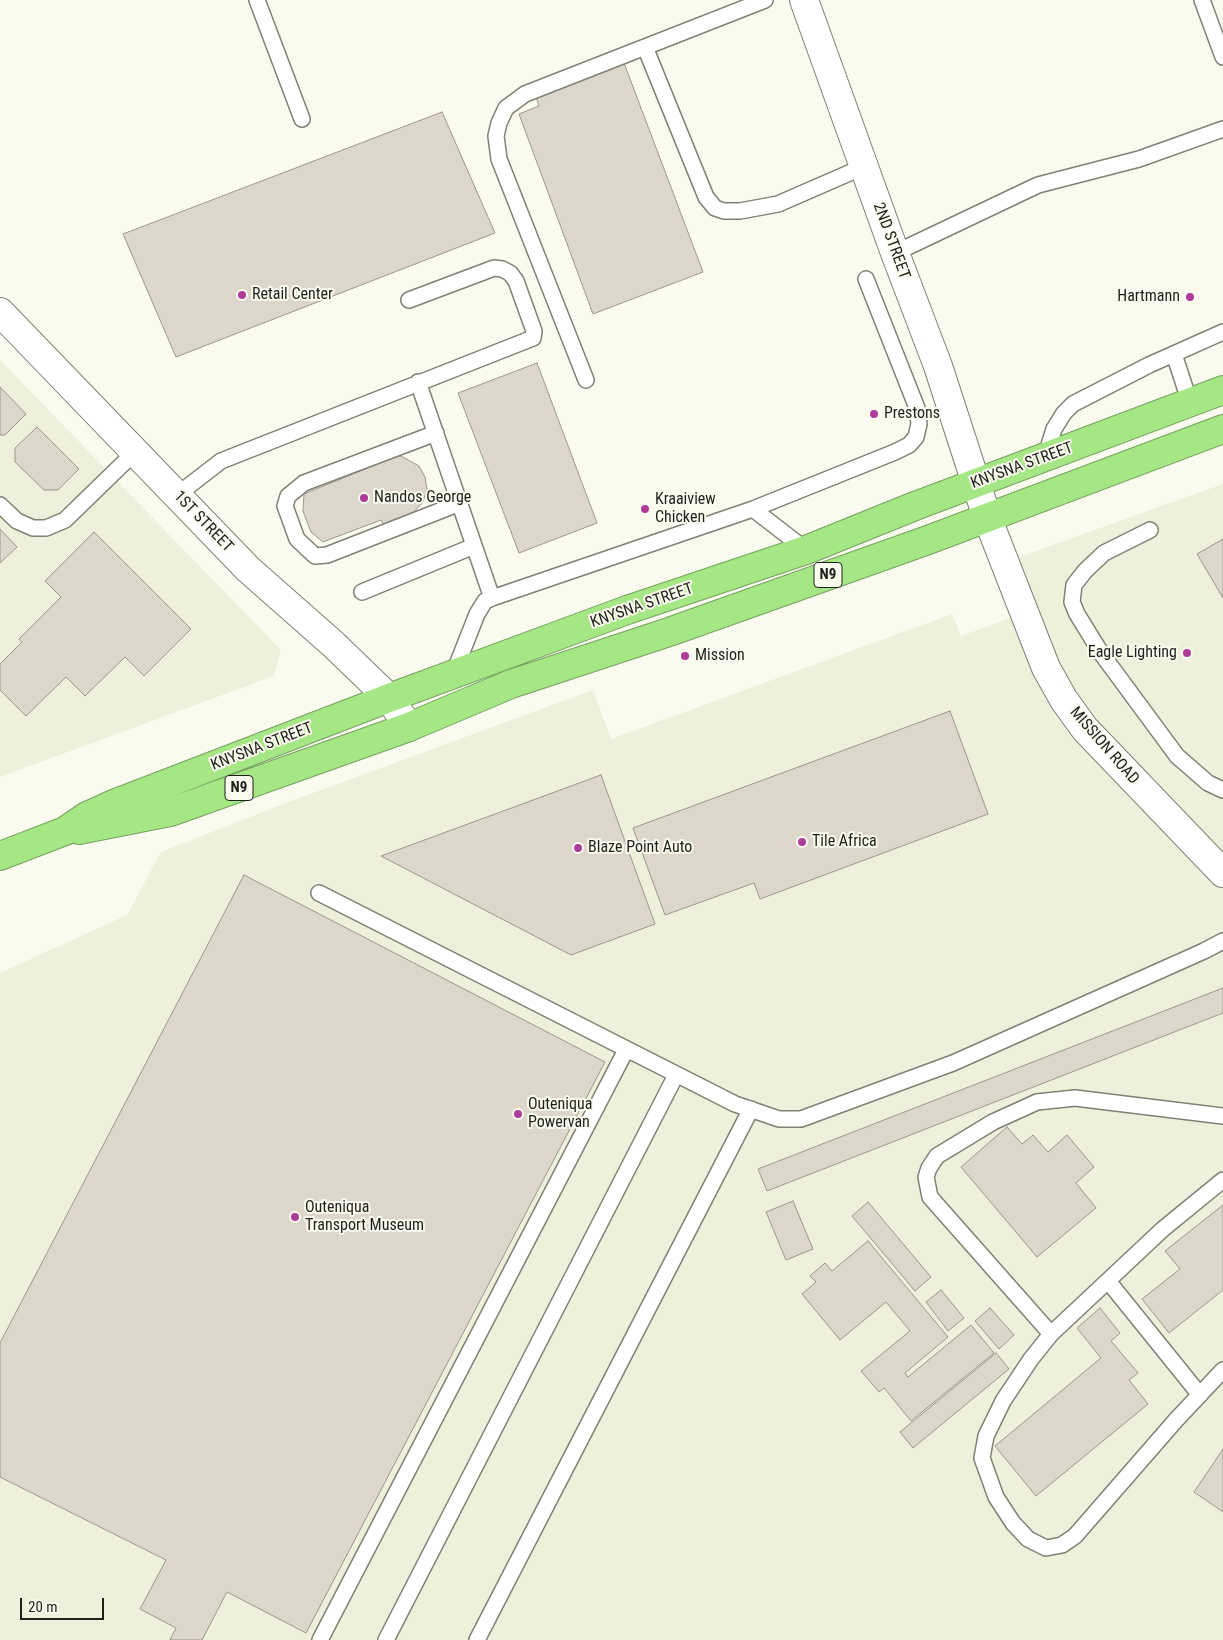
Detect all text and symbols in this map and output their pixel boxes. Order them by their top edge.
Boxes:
street label: 2ND STREET [868,200,914,282]
place label: Retail Center [252,285,333,305]
place label: Hartmann [1117,287,1180,307]
marker: Retail Center [236,289,248,301]
marker: Hartmann [1184,291,1196,303]
place label: Prestons [884,404,940,424]
marker: Prestons [868,408,880,420]
street label: KNYSNA STREET [968,439,1076,493]
street label: 1ST STREET [169,487,237,557]
place label: Nandos George [374,488,471,508]
place label: Kraaiview Chicken [655,490,716,528]
marker: Nandos George [358,492,370,504]
marker: Kraaiview Chicken [639,503,651,515]
road number: N9 [814,562,842,588]
street label: KNYSNA STREET [588,579,696,633]
place label: Eagle Lighting [1088,643,1177,663]
place label: Mission [695,646,745,666]
marker: Eagle Lighting [1181,647,1193,659]
marker: Mission [679,650,691,662]
street label: MISSION ROAD [1065,703,1143,789]
street label: KNYSNA STREET [208,719,316,775]
road number: N9 [225,776,253,800]
place label: Tile Africa [812,832,877,852]
marker: Tile Africa [796,836,808,848]
place label: Blaze Point Auto [588,838,692,858]
marker: Blaze Point Auto [572,842,584,854]
place label: Outeniqua Powervan [528,1095,592,1133]
marker: Outeniqua Powervan [512,1108,524,1120]
place label: Outeniqua Transport Museum [305,1198,424,1236]
marker: Outeniqua Transport Museum [289,1211,301,1223]
scale bar [22,1588,106,1620]
text: 20 m [28,1598,58,1616]

